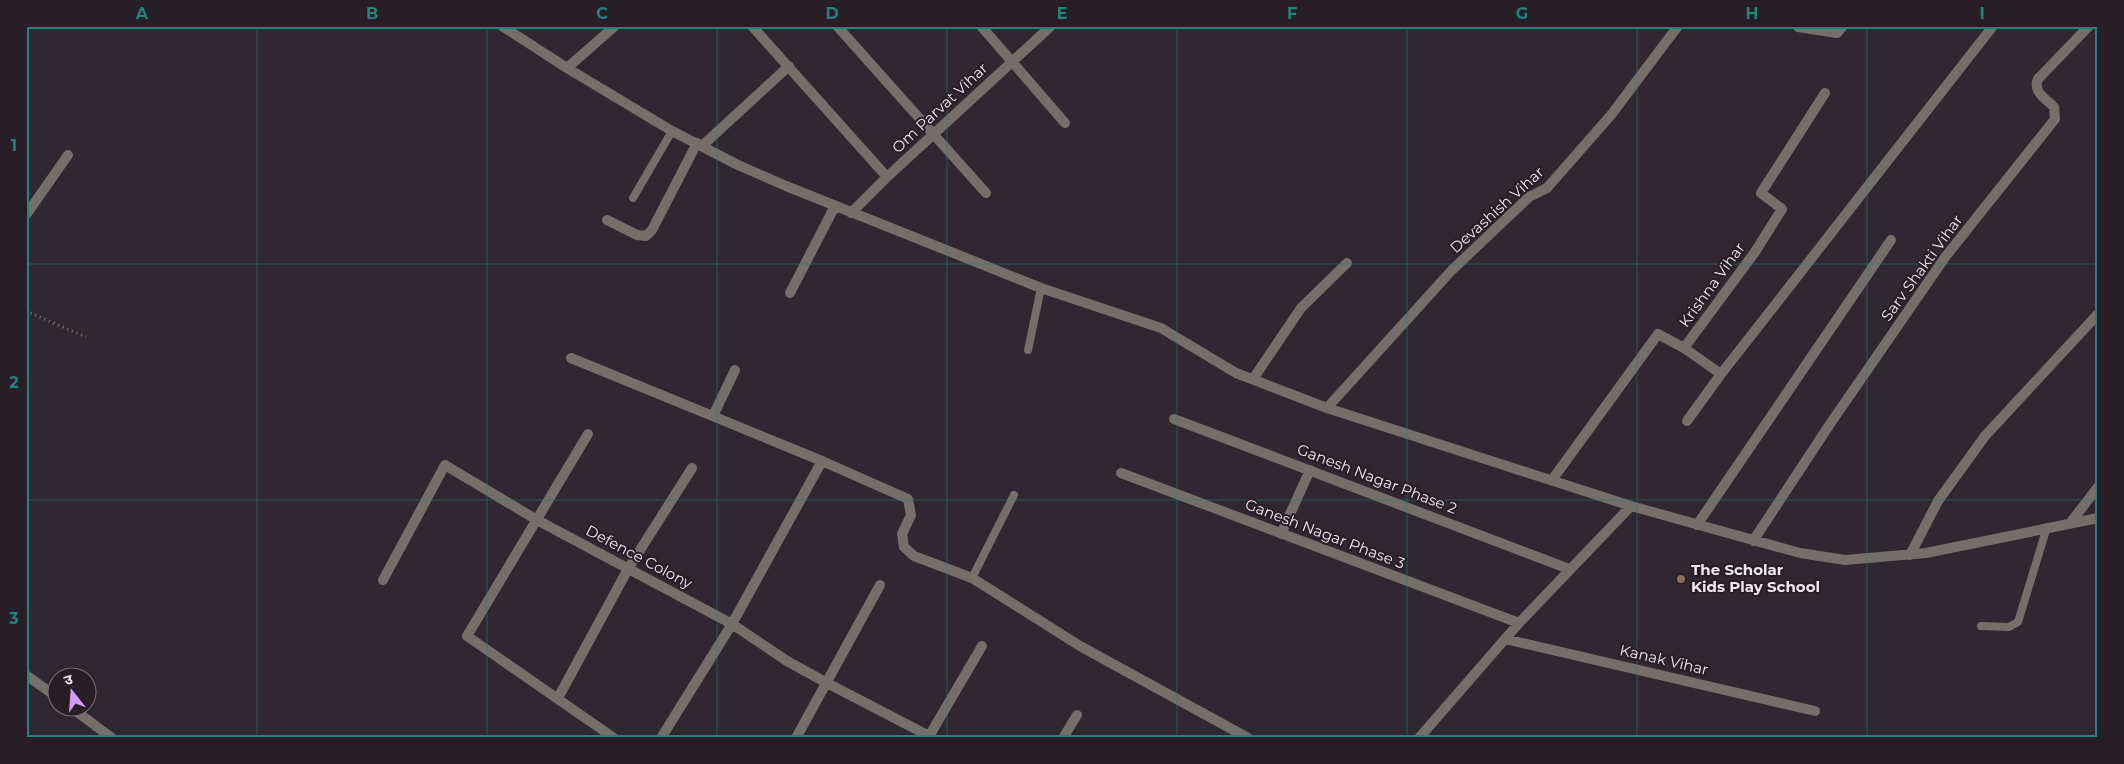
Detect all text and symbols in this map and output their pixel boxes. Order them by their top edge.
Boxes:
text: A [135,4,149,23]
text: B [366,4,378,23]
text: C [596,4,608,23]
text: D [825,4,839,23]
text: E [1057,4,1067,23]
text: F [1287,4,1297,23]
text: G [1516,4,1528,23]
text: H [1746,4,1758,23]
text: I [1979,4,1985,23]
street label: Om Parvat Vihar [888,58,991,157]
text: 1 [11,136,17,155]
street label: Devashish Vihar [1446,162,1548,257]
street label: Sarv Shakti Vihar [1877,211,1967,325]
street label: Krishna Vihar [1674,239,1749,331]
text: 2 [9,373,19,392]
street label: Ganesh Nagar Phase 2 [1295,439,1460,518]
street label: Ganesh Nagar Phase 3 [1243,494,1408,573]
street label: Defence Colony [583,520,697,593]
place label: The Scholar Kids Play School [1691,560,1820,596]
marker: The Scholar Kids Play School [1675,573,1687,585]
text: 3 [8,609,19,628]
street label: Kanak Vihar [1618,640,1710,679]
north arrow [48,666,98,716]
text: उ [62,670,76,689]

